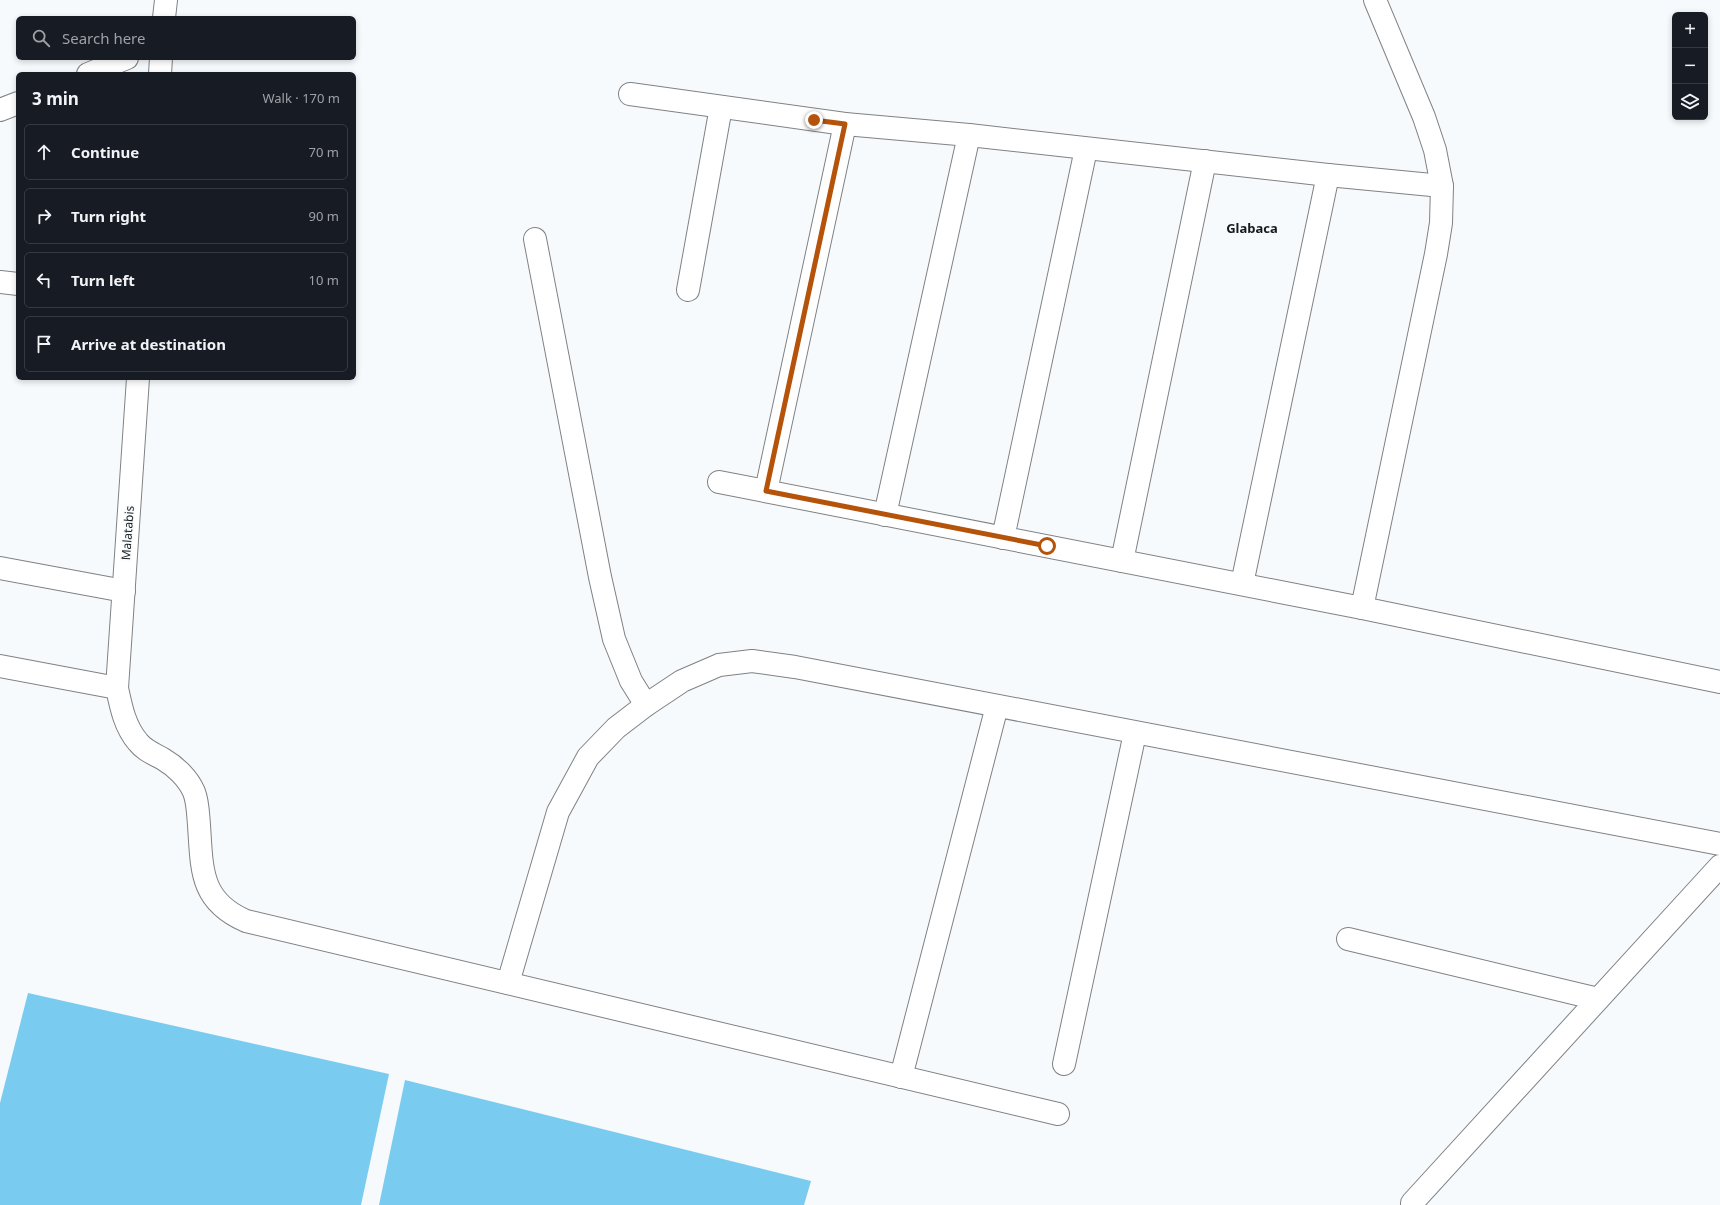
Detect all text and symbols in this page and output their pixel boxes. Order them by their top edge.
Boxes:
map controls [1672,12,1708,120]
button: + [1672,12,1708,48]
search box [16,16,356,60]
icon: search [30,27,52,49]
text: Search here [62,28,145,48]
button: − [1672,48,1708,84]
button: layers [1672,84,1708,120]
text: 3 min [32,87,79,110]
text: Walk · 170 m [262,89,340,107]
route end [805,111,823,129]
icon: ahead [33,141,55,163]
text: Continue [71,142,139,162]
text: 70 m [309,143,339,161]
icon: right [33,205,55,227]
text: Turn right [71,206,146,226]
text: 90 m [309,207,339,225]
district label: Glabaca [1226,219,1278,237]
icon: left [33,269,55,291]
text: Turn left [71,270,135,290]
text: 10 m [309,271,339,289]
icon: arrive [33,333,55,355]
text: Arrive at destination [71,334,226,354]
street label: Malatabis [117,505,138,561]
route start [1038,537,1056,555]

